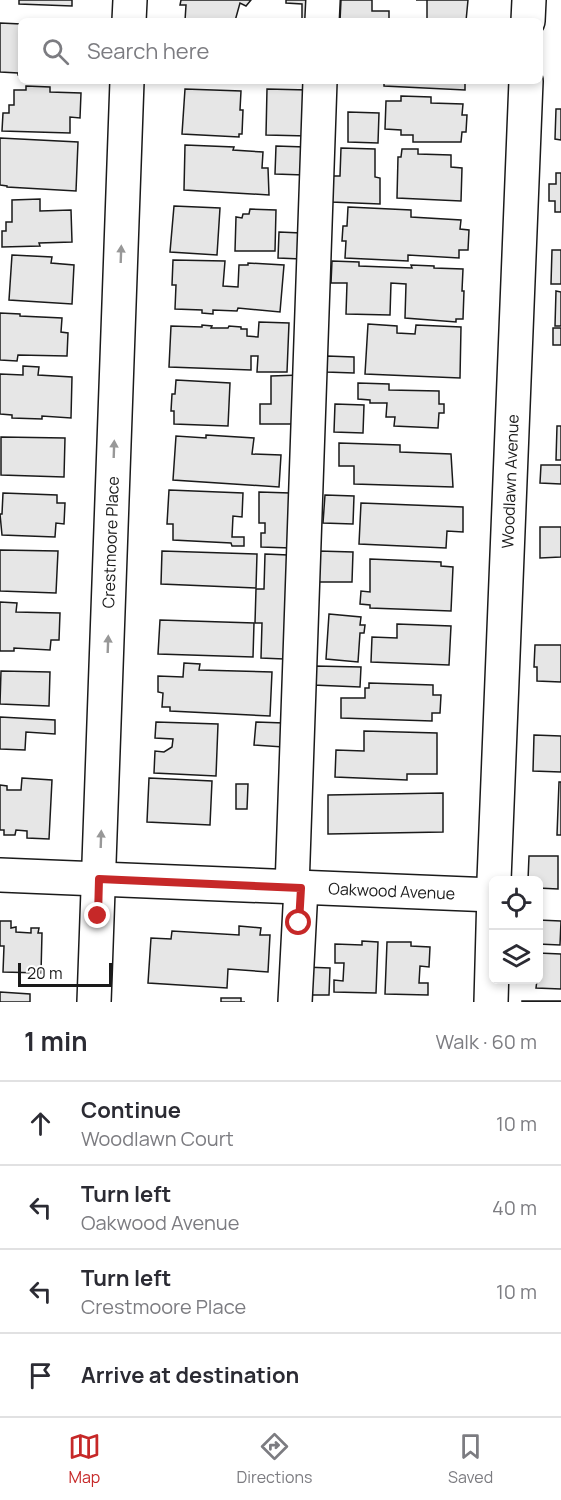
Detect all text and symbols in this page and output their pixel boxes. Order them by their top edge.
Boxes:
search box [18,18,543,84]
icon: search [39,35,72,68]
text: Search here [87,36,209,66]
one-way arrow [116,244,126,263]
street label: Woodlawn Avenue [496,414,524,549]
one-way arrow [110,439,119,458]
street label: Crestmoore Place [97,476,124,609]
one-way arrow [103,634,112,653]
one-way arrow [96,829,105,848]
map controls [489,876,543,984]
button: locate [489,876,543,930]
street label: Oakwood Avenue [328,877,455,904]
route end [84,902,110,928]
route start [285,909,311,935]
button: layers [489,930,543,984]
scale bar [18,960,112,988]
text: 20 m [27,962,63,984]
text: 1 min [24,1023,88,1059]
text: Walk · 60 m [435,1028,537,1055]
text: Continue [81,1095,181,1125]
icon: ahead [24,1107,57,1140]
text: 10 m [496,1110,537,1137]
text: Woodlawn Court [81,1125,234,1152]
text: Turn left [81,1179,171,1209]
icon: left [24,1191,57,1224]
text: 40 m [492,1194,537,1221]
text: Oakwood Avenue [81,1209,239,1236]
text: Turn left [81,1263,171,1293]
icon: left [24,1275,57,1308]
text: 10 m [496,1278,537,1305]
text: Crestmoore Place [81,1293,246,1320]
icon: arrive [24,1359,57,1392]
text: Arrive at destination [81,1360,299,1390]
tab: Map [68,1430,101,1488]
tab: Directions [237,1430,312,1488]
tab: Saved [448,1430,493,1488]

